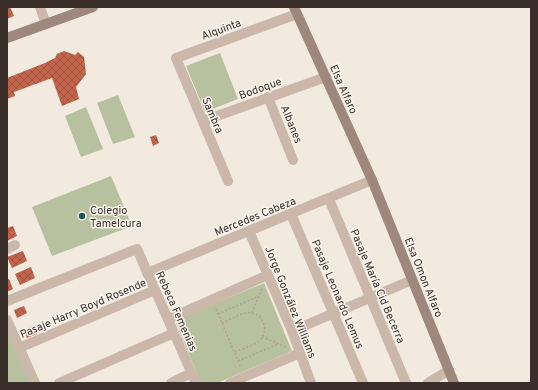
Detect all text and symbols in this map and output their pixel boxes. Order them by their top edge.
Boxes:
street label: Alquinta [199,16,243,44]
street label: Elsa Alfaro [326,63,360,116]
street label: Bodoque [237,75,284,103]
street label: Sambra [198,95,226,136]
street label: Albanes [277,103,305,146]
street label: Mercedes Cabeza [213,194,298,240]
place label: Colegio Tamelcura [90,204,142,231]
marker: Colegio Tamelcura [77,211,87,221]
street label: Pasaje María Cid Becerra [347,227,408,346]
street label: Elsa Omon Alfaro [401,235,445,319]
street label: Pasaje Leonardo Lemus [308,238,366,351]
street label: Jorge González Williams [261,244,319,360]
street label: Rebeca Femenias [152,269,200,354]
street label: Pasaje Harry Boyd Rosende [18,276,149,342]

